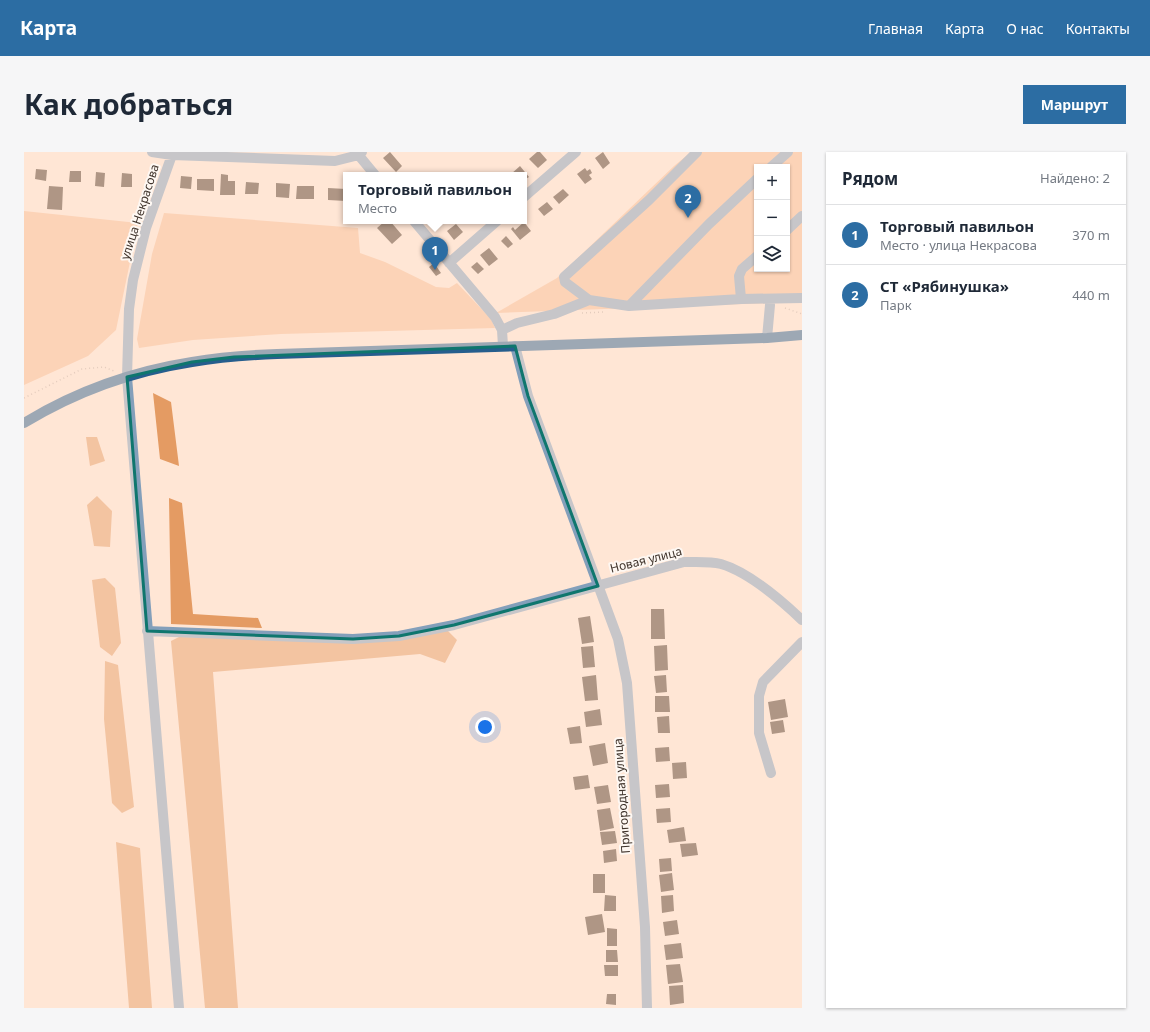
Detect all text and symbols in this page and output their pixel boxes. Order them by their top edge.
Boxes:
text: Карта [20,15,77,41]
text: Главная [868,19,923,38]
text: Карта [945,19,984,38]
text: О нас [1006,19,1044,38]
text: Контакты [1066,19,1130,38]
text: Как добраться [24,85,233,123]
button: Маршрут [1023,85,1126,124]
street label: улица Некрасова [116,162,163,262]
map controls [754,164,790,272]
button: + [754,164,790,200]
text: Рядом [842,167,898,190]
text: Найдено: 2 [1040,169,1110,187]
popup [343,172,527,224]
text: Торговый павильон [358,179,512,199]
pin: 2 [675,185,701,218]
text: Место [358,199,397,217]
button: − [754,200,790,236]
text: Торговый павильон [880,216,1034,236]
text: 1 [851,226,859,244]
text: 370 m [1072,226,1110,244]
button: layers [754,236,790,272]
text: Место · улица Некрасова [880,236,1037,254]
pin: 1 [422,237,448,270]
text: СТ «Рябинушка» [880,276,1009,296]
text: 2 [851,286,859,304]
text: 440 m [1072,286,1110,304]
text: Парк [880,296,912,314]
street label: Новая улица [608,542,684,577]
your location [475,717,495,737]
street label: Пригородная улица [609,738,634,854]

